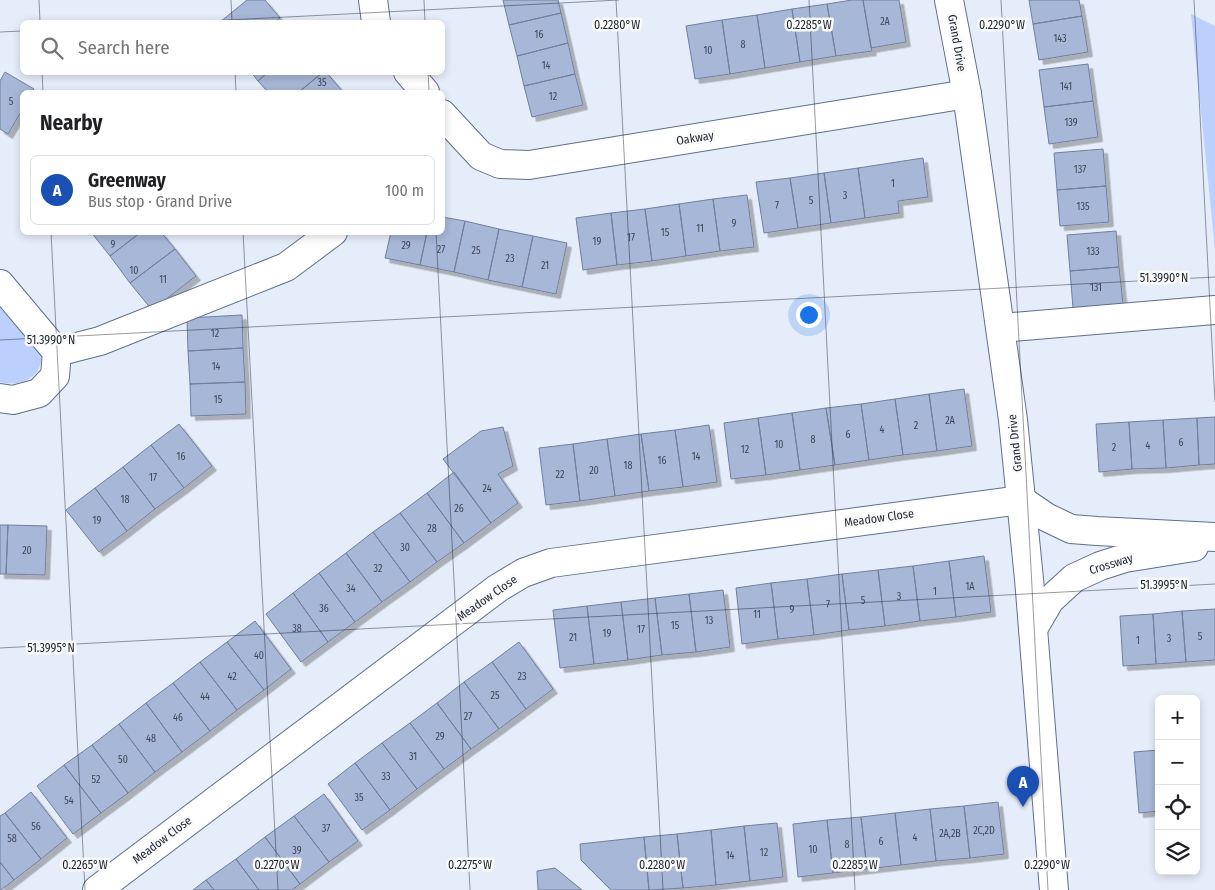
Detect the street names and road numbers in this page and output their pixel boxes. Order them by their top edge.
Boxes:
street label: Grand Drive [945,13,969,73]
street label: Oakway [675,128,715,148]
street label: Grand Drive [1005,414,1025,472]
street label: Meadow Close [843,506,915,530]
street label: Crossway [1087,551,1135,577]
street label: Meadow Close [454,572,520,624]
street label: Meadow Close [130,813,194,867]

